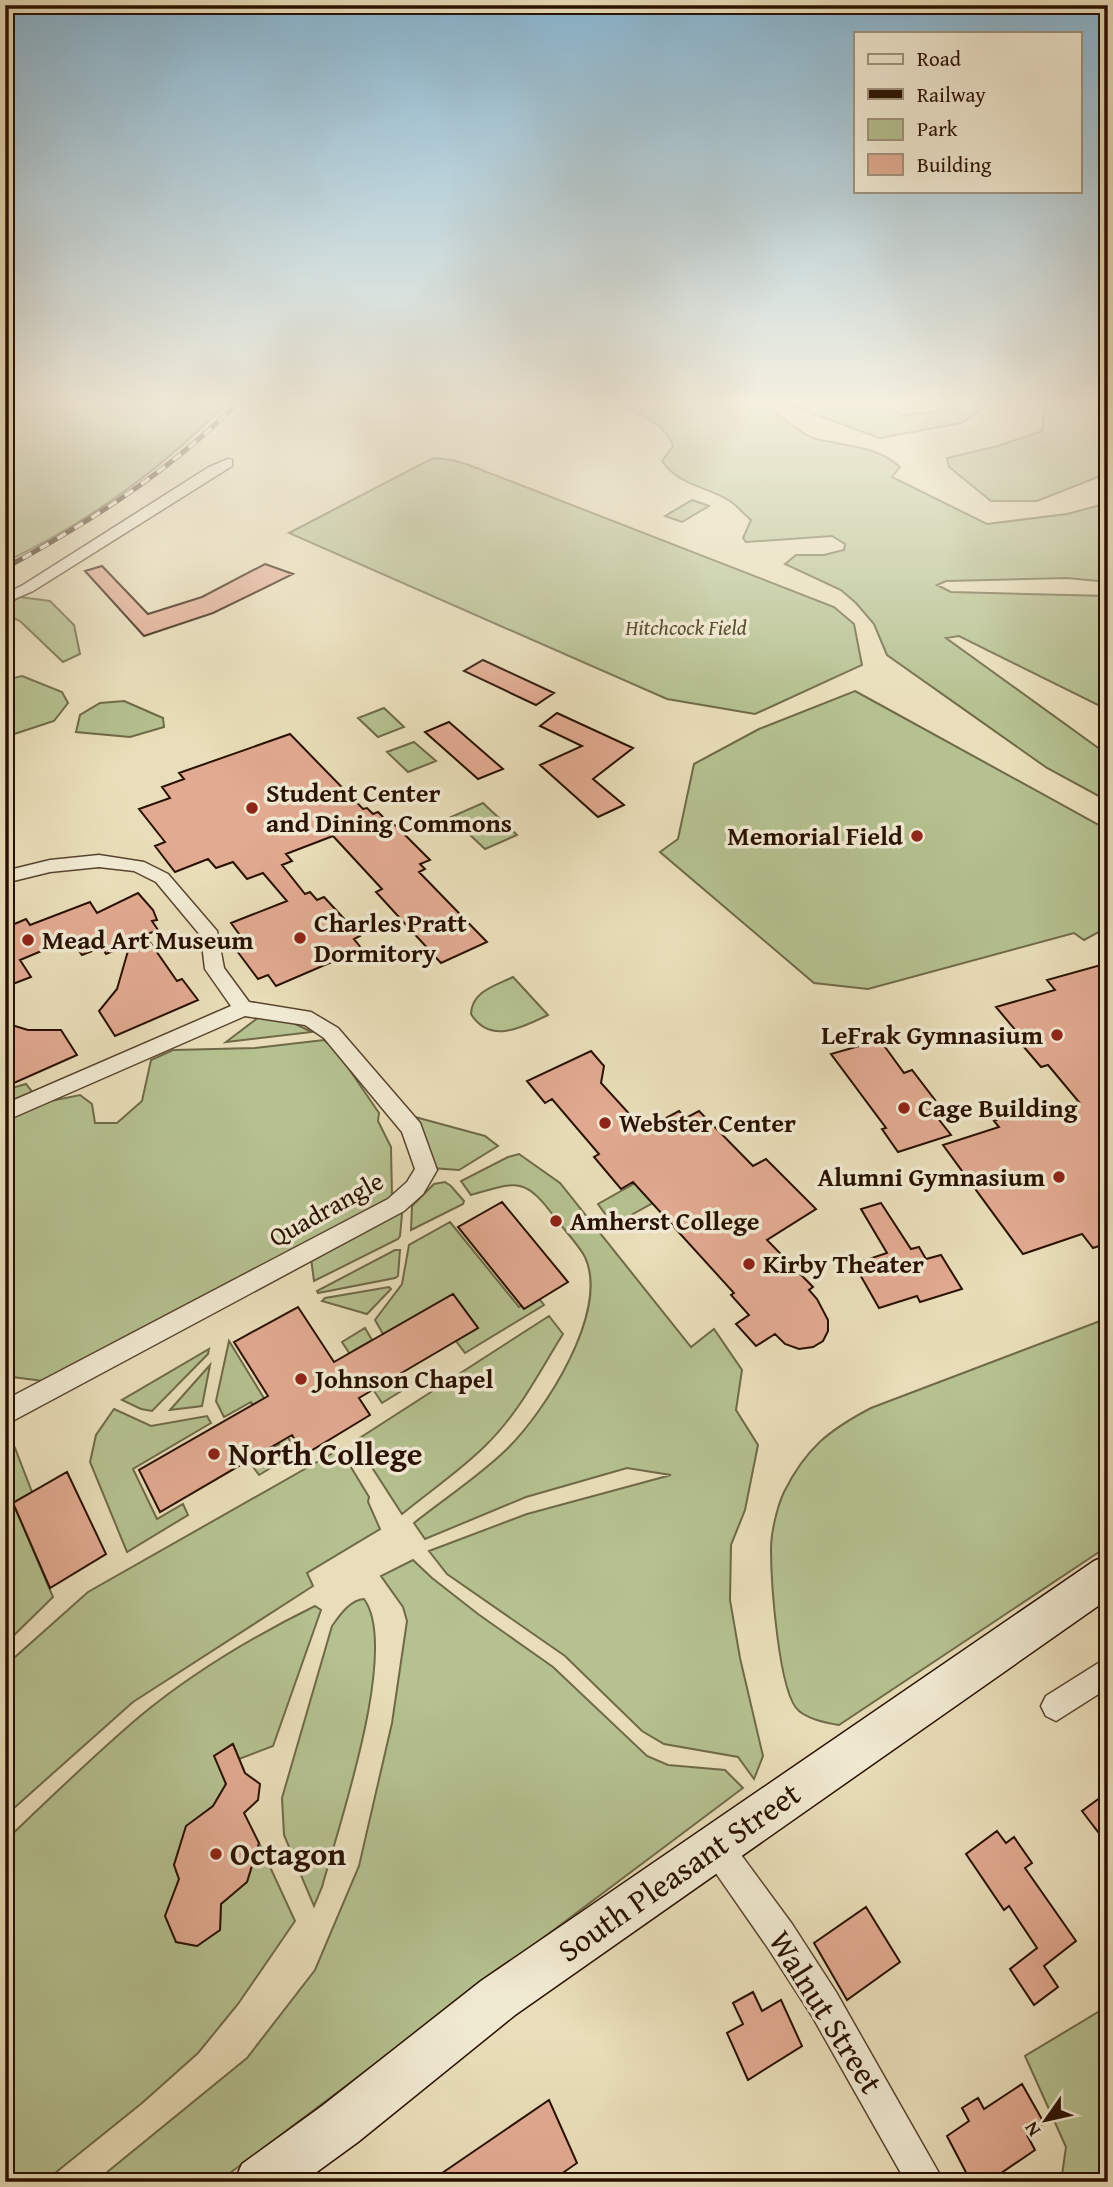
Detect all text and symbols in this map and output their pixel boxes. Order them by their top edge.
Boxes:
legend [854,32,1082,192]
text: Road [917,43,962,74]
text: Railway [917,79,986,110]
text: Park [917,113,958,144]
text: Building [917,149,992,180]
park label: Hitchcock Field [624,612,747,643]
place label: Student Center and Dining Commons [266,773,512,842]
marker: Student Center and Dining Commons [244,800,260,816]
place label: Memorial Field [727,816,903,855]
marker: Memorial Field [909,828,925,844]
place label: Charles Pratt Dormitory [314,903,467,972]
place label: Mead Art Museum [42,920,254,959]
marker: Charles Pratt Dormitory [292,930,308,946]
marker: Mead Art Museum [20,932,36,948]
place label: LeFrak Gymnasium [821,1015,1044,1054]
marker: LeFrak Gymnasium [1049,1027,1065,1043]
place label: Cage Building [918,1088,1078,1127]
marker: Cage Building [896,1100,912,1116]
place label: Webster Center [619,1103,796,1142]
marker: Webster Center [597,1115,613,1131]
place label: Alumni Gymnasium [817,1157,1046,1196]
street label: Quadrangle [261,1161,390,1256]
marker: Alumni Gymnasium [1051,1169,1067,1185]
place label: Amherst College [570,1201,760,1240]
marker: Amherst College [548,1213,564,1229]
place label: Kirby Theater [763,1244,924,1283]
marker: Kirby Theater [741,1256,757,1272]
place label: Johnson Chapel [311,1359,494,1398]
marker: Johnson Chapel [293,1371,309,1387]
place label: North College [228,1430,422,1477]
marker: North College [206,1446,222,1462]
street label: South Pleasant Street [548,1770,810,1973]
place label: Octagon [230,1830,346,1877]
marker: Octagon [208,1846,224,1862]
street label: Walnut Street [758,1921,895,2102]
north arrow [1012,2086,1082,2156]
text: N [1017,2116,1047,2143]

